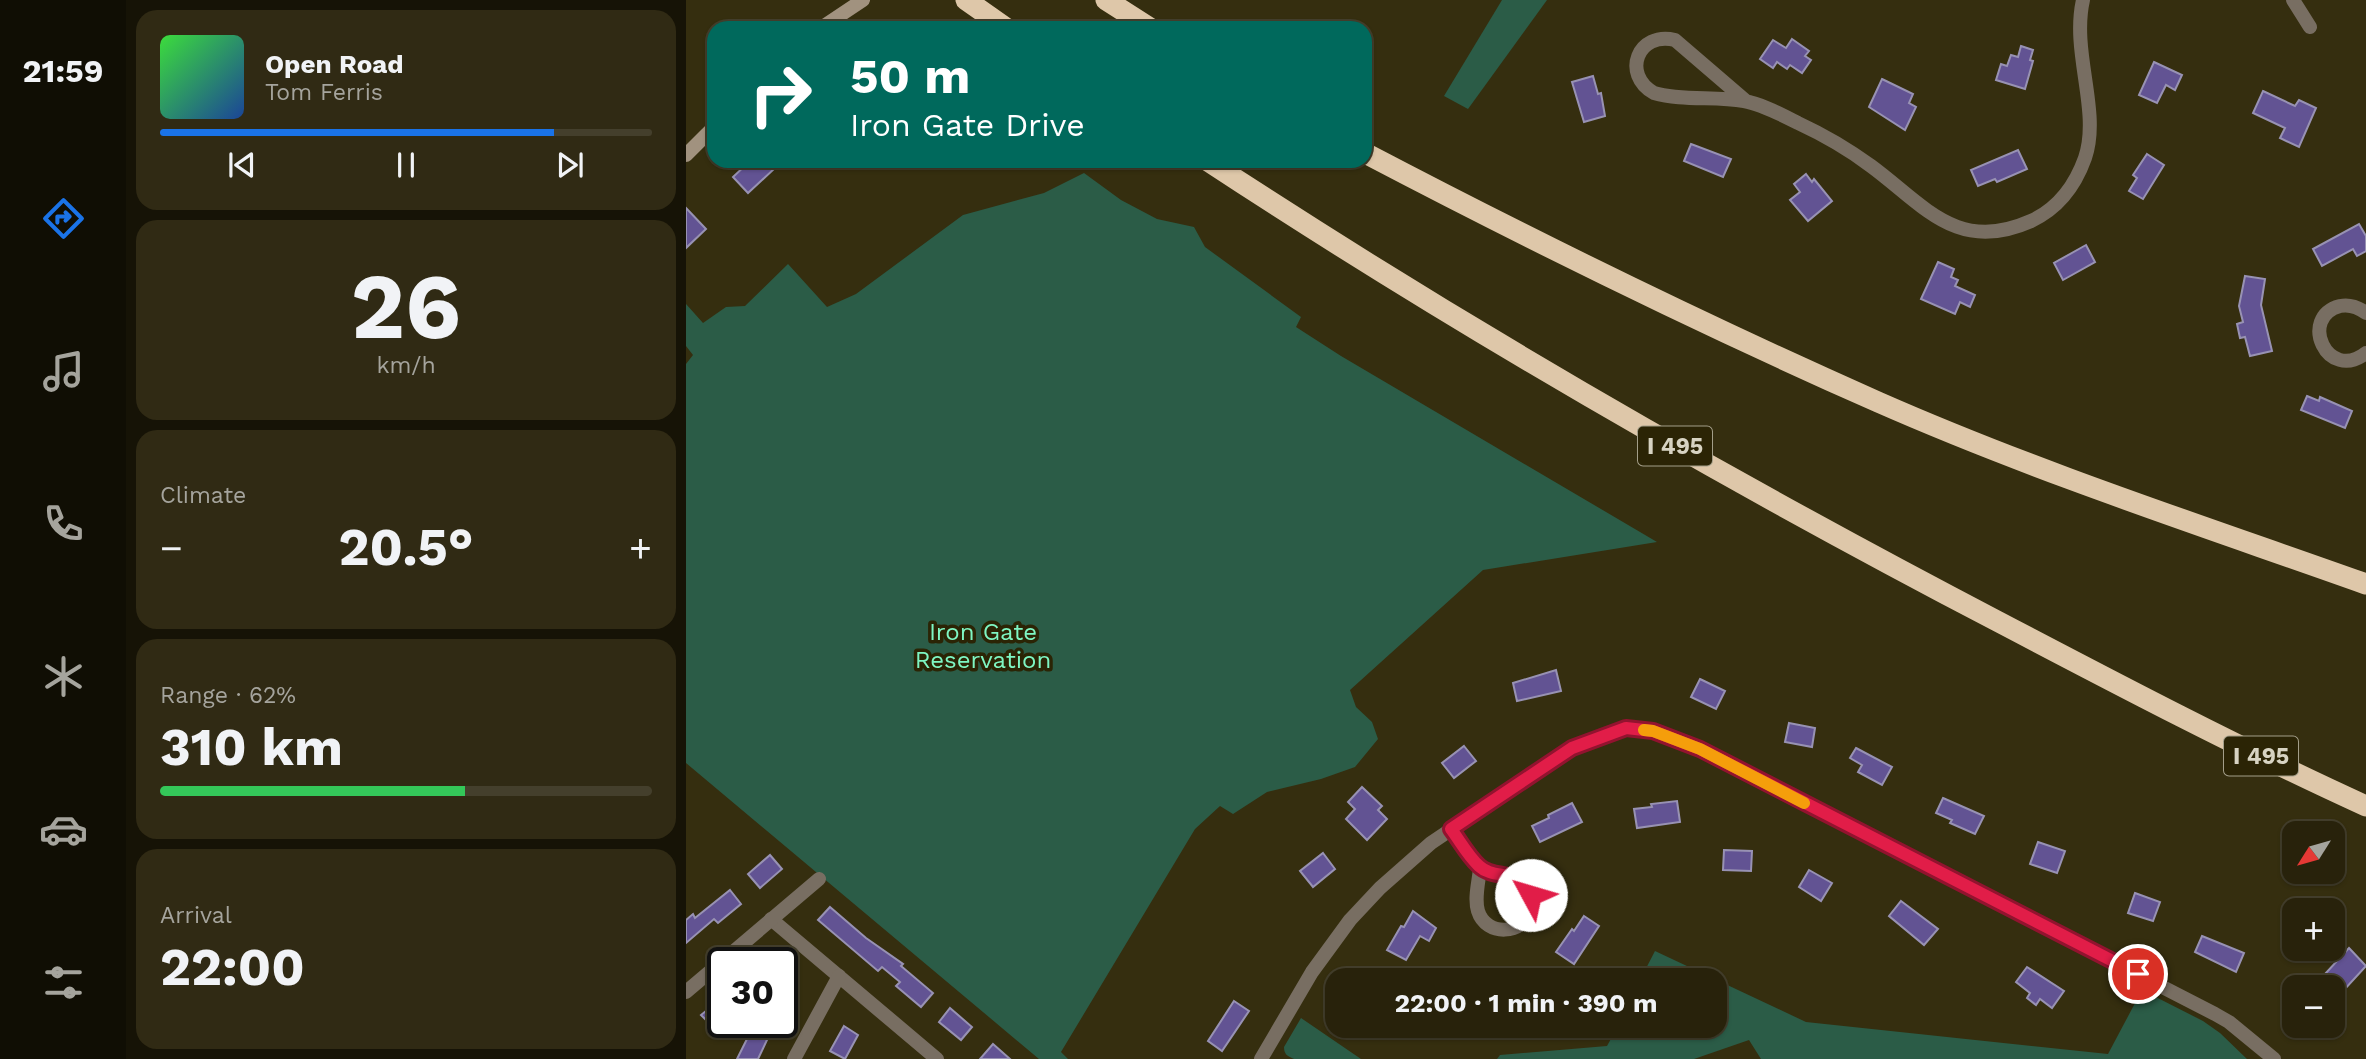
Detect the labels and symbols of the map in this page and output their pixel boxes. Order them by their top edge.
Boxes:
road number: I 495 [1638,426,1712,466]
park label: Iron Gate Reservation [915,618,1051,674]
road number: I 495 [2224,736,2298,776]
north arrow [2282,821,2345,884]
position arrow [1494,858,1568,932]
pin [2108,944,2168,1004]
speed limit sign: 30 [707,947,798,1038]

